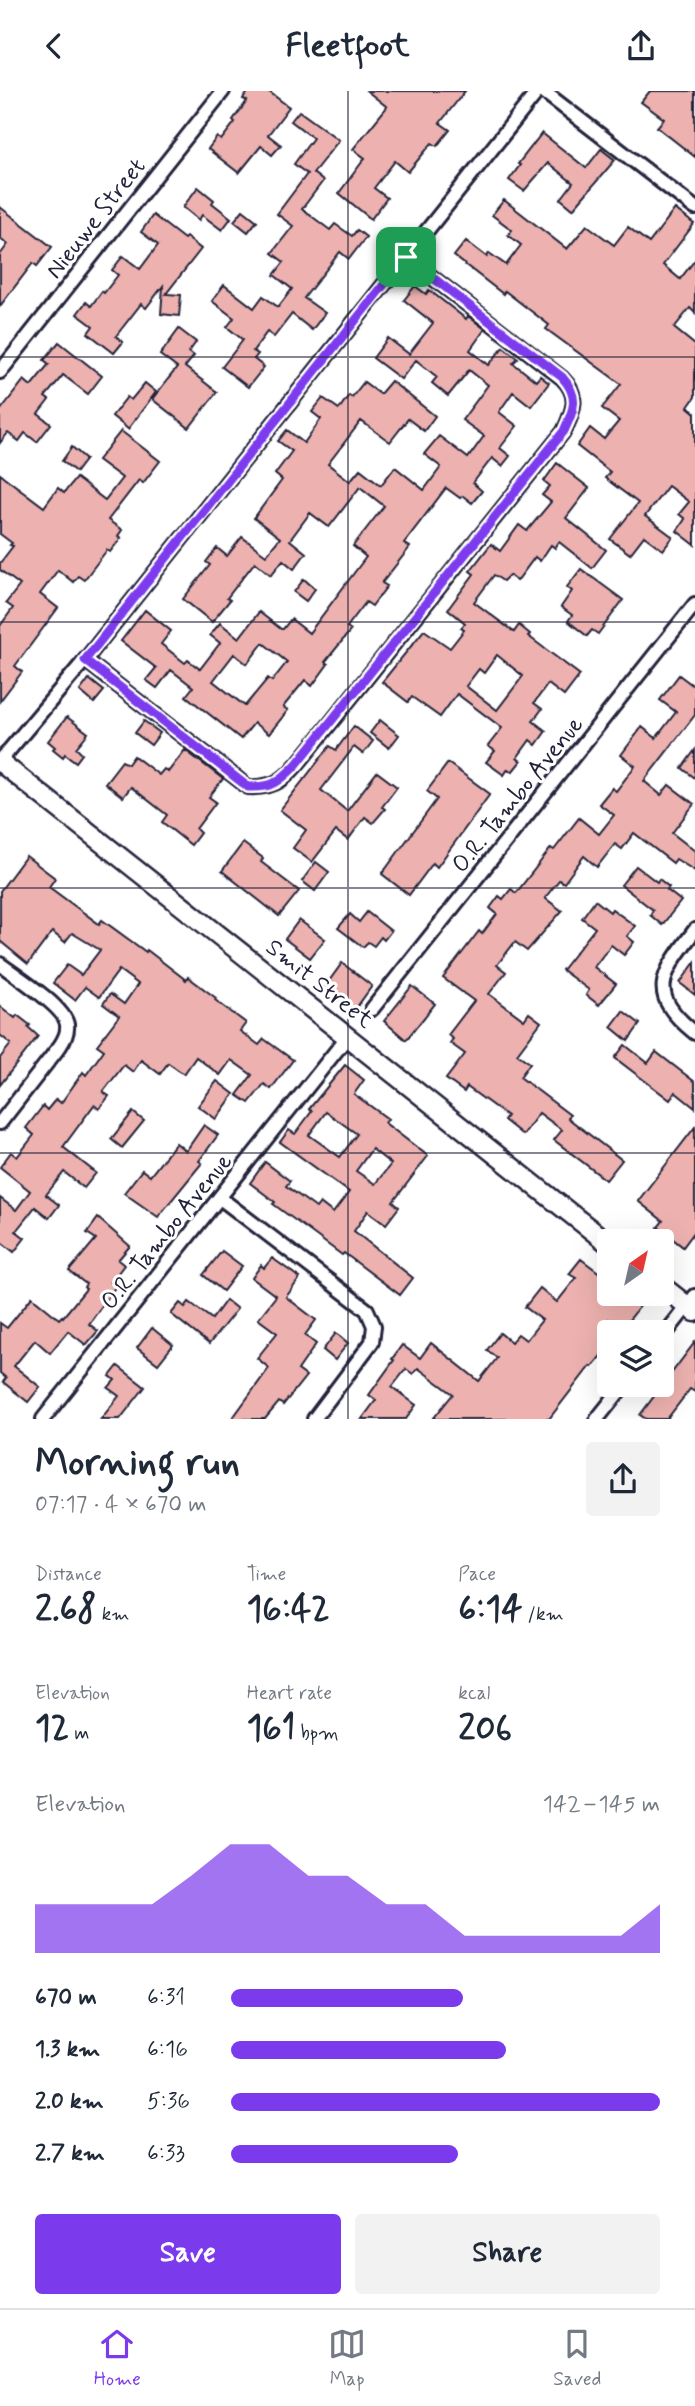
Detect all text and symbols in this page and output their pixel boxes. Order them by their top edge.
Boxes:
text: Fleetfoot [285,25,410,67]
icon: back [35,27,73,65]
icon: share [622,27,660,65]
street label: Nieuwe Street [39,152,153,286]
pin [376,227,436,287]
icon: arrive [387,238,425,276]
street label: O.R. Tambo Avenue [445,710,591,880]
street label: Smit Street [259,933,379,1036]
street label: O.R. Tambo Avenue [94,1147,240,1317]
north arrow [597,1229,674,1305]
map controls [597,1229,674,1397]
button: layers [597,1320,674,1397]
text: Morning run [35,1439,240,1488]
button: share [586,1442,660,1516]
text: 07:17 · 4 × 670 m [35,1490,207,1520]
text: Distance [35,1562,102,1587]
text: Time [247,1562,286,1587]
text: Pace [458,1562,496,1587]
text: 2.68 [35,1587,97,1633]
text: 16:42 [247,1587,330,1633]
text: 6:14 [458,1587,522,1633]
text: km [97,1602,129,1627]
text: /km [522,1602,564,1627]
text: Elevation [35,1681,110,1706]
text: Heart rate [247,1681,332,1706]
text: kcal [458,1681,490,1706]
text: 12 [35,1706,69,1752]
text: 161 [247,1706,295,1752]
text: 206 [458,1706,512,1752]
text: m [69,1721,89,1746]
text: bpm [295,1721,339,1746]
text: Elevation [35,1790,126,1820]
text: 142–145 m [543,1790,660,1820]
text: 670 m [35,1983,97,2013]
text: 6:31 [147,1983,185,2013]
text: 1.3 km [35,2035,100,2065]
text: 6:16 [147,2035,188,2065]
text: 2.0 km [35,2087,104,2117]
text: 5:36 [147,2087,190,2117]
text: 2.7 km [35,2139,105,2169]
text: 6:33 [147,2139,185,2169]
button: Save [35,2214,341,2294]
button: Share [355,2214,660,2294]
tab: Home [94,2325,141,2392]
tab: Map [328,2325,366,2392]
tab: Saved [553,2325,601,2392]

